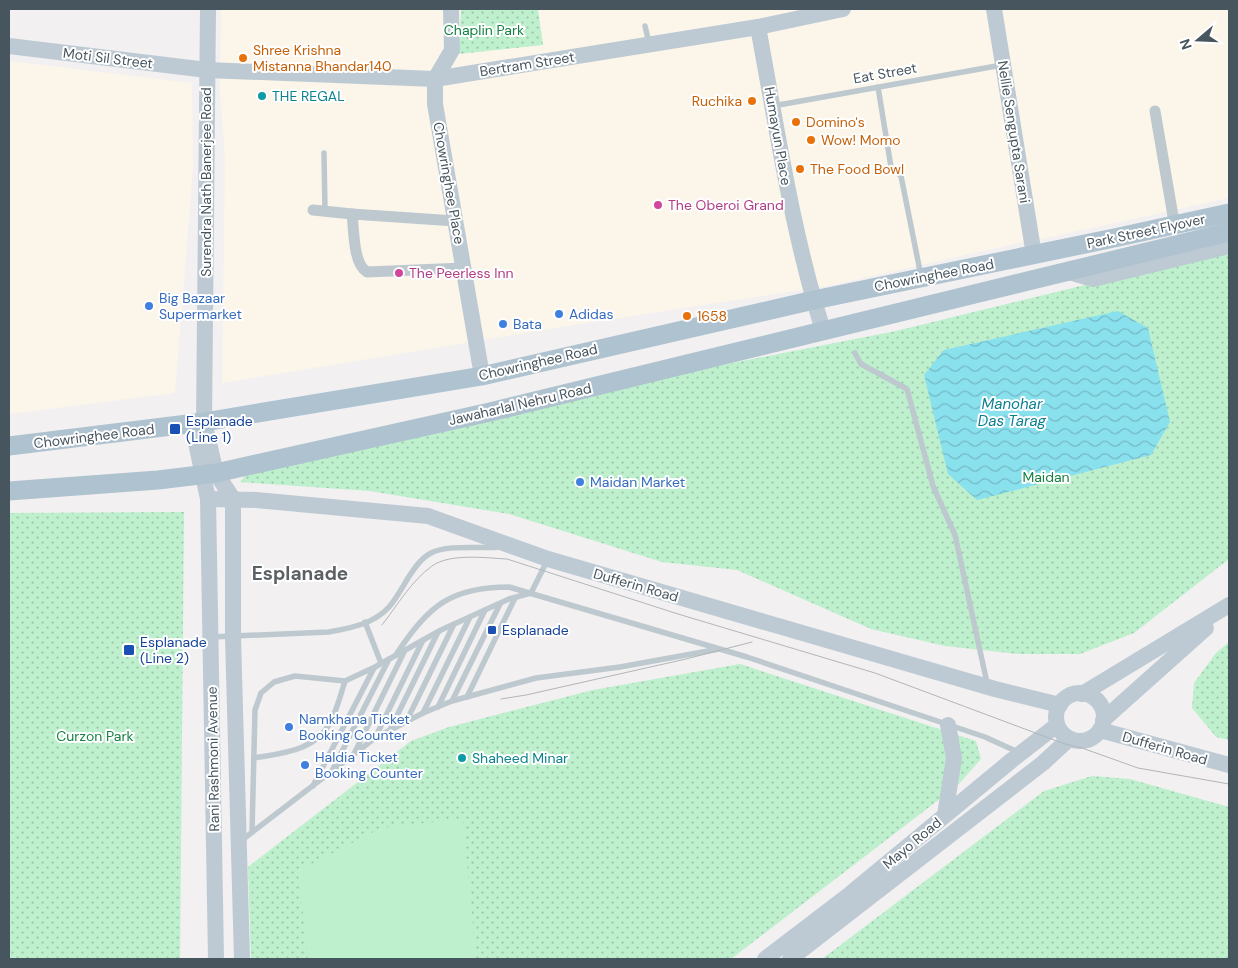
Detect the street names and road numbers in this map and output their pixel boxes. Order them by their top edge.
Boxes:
street label: Moti Sil Street [62,44,154,72]
street label: Bertram Street [478,48,576,80]
street label: Eat Street [852,59,918,87]
street label: Nellie Sengupta Sarani [994,59,1034,205]
street label: Humayun Place [760,85,796,187]
street label: Surendra Nath Banerjee Road [197,87,215,277]
street label: Chowringhee Place [429,121,469,246]
street label: Park Street Flyover [1085,210,1207,252]
street label: Chowringhee Road [873,255,995,295]
street label: Chowringhee Road [477,340,599,384]
street label: Jawaharlal Nehru Road [447,379,593,429]
street label: Chowringhee Road [33,420,155,452]
street label: Dufferin Road [591,564,681,606]
street label: Rani Rashmoni Avenue [203,686,223,832]
street label: Dufferin Road [1120,727,1210,769]
street label: Mayo Road [879,813,945,873]

